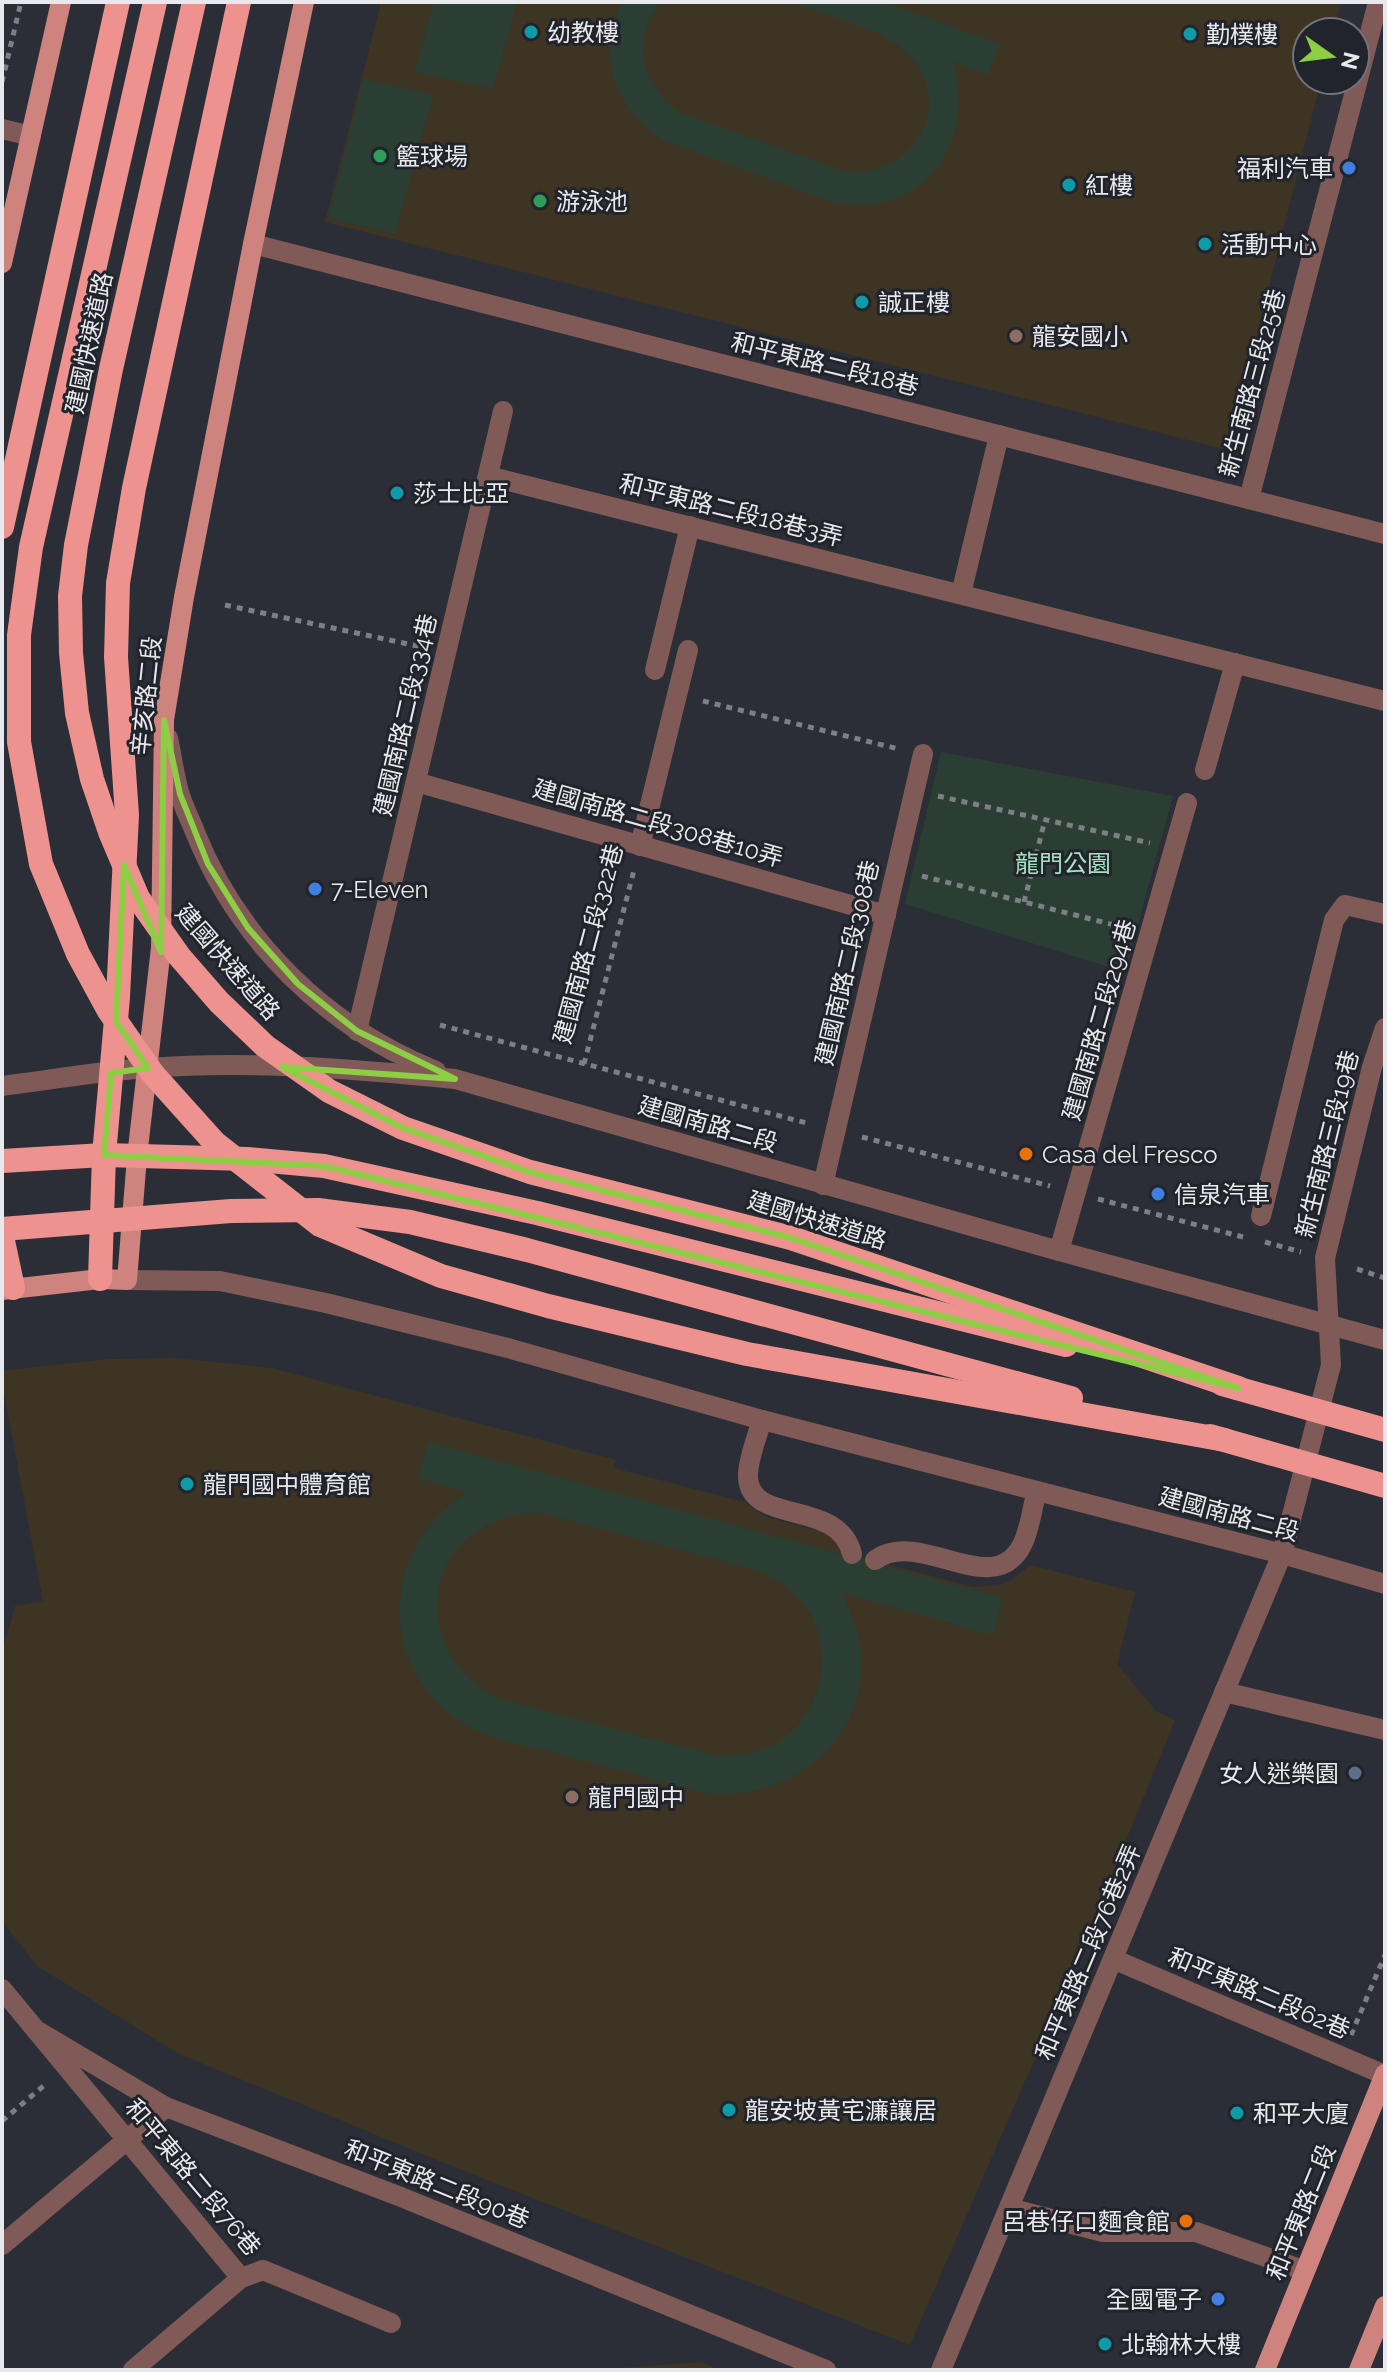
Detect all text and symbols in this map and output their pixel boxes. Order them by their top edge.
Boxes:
north arrow [1291,16,1371,96]
place label: 幼教樓 [547,18,619,47]
place label: 勤樸樓 [1206,20,1278,49]
marker: 幼教樓 [522,23,540,41]
marker: 勤樸樓 [1181,25,1199,43]
text: N [1336,50,1365,72]
place label: 籃球場 [396,142,468,171]
marker: 籃球場 [371,147,389,165]
place label: 福利汽車 [1237,154,1333,183]
marker: 福利汽車 [1340,159,1358,177]
place label: 紅樓 [1085,171,1133,200]
marker: 紅樓 [1060,176,1078,194]
place label: 游泳池 [556,187,628,216]
marker: 游泳池 [531,192,549,210]
place label: 活動中心 [1221,230,1317,259]
marker: 活動中心 [1196,235,1214,253]
street label: 建國快速道路 [60,270,118,416]
street label: 新生南路三段25巷 [1213,286,1291,480]
place label: 誠正樓 [878,288,950,317]
marker: 誠正樓 [853,293,871,311]
place label: 龍安國小 [1032,322,1128,351]
street label: 和平東路二段18巷 [728,327,922,401]
marker: 龍安國小 [1007,327,1025,345]
street label: 和平東路二段18巷3弄 [616,468,846,552]
place label: 莎士比亞 [413,479,509,508]
marker: 莎士比亞 [388,484,406,502]
street label: 建國南路二段334巷 [368,611,442,819]
street label: 辛亥路二段 [125,635,167,757]
street label: 建國南路二段308巷10弄 [530,773,786,873]
street label: 建國南路二段322巷 [547,841,629,1047]
park label: 龍門公園 [1015,849,1111,878]
street label: 建國南路二段308巷 [809,858,885,1068]
place label: 7-Eleven [331,875,429,904]
marker: 7-Eleven [306,880,324,898]
street label: 建國快速道路 [170,898,286,1026]
street label: 建國南路二段294巷 [1056,916,1142,1124]
street label: 新生南路三段19巷 [1290,1047,1364,1241]
street label: 建國南路二段 [635,1090,781,1158]
place label: Casa del Fresco [1042,1140,1218,1169]
marker: Casa del Fresco [1017,1145,1035,1163]
place label: 信泉汽車 [1174,1180,1270,1209]
street label: 建國快速道路 [744,1185,890,1255]
marker: 信泉汽車 [1149,1185,1167,1203]
place label: 龍門國中體育館 [203,1470,371,1499]
marker: 龍門國中體育館 [178,1475,196,1493]
street label: 建國南路二段 [1156,1481,1302,1547]
place label: 女人迷樂園 [1219,1759,1339,1788]
marker: 女人迷樂園 [1346,1764,1364,1782]
place label: 龍門國中 [588,1783,684,1812]
marker: 龍門國中 [563,1788,581,1806]
street label: 和平東路二段76巷2弄 [1029,1840,1147,2064]
street label: 和平東路二段62巷 [1164,1942,1354,2044]
street label: 和平東路二段76巷 [119,2093,267,2261]
place label: 龍安坡黃宅濂讓居 [745,2096,937,2125]
place label: 和平大廈 [1253,2099,1349,2128]
marker: 龍安坡黃宅濂讓居 [720,2101,738,2119]
marker: 和平大廈 [1228,2104,1246,2122]
street label: 和平東路二段90巷 [340,2134,534,2234]
street label: 和平東路二段 [1261,2140,1341,2284]
place label: 呂巷仔口麵食館 [1002,2207,1170,2236]
marker: 呂巷仔口麵食館 [1177,2212,1195,2230]
place label: 全國電子 [1106,2285,1202,2314]
marker: 全國電子 [1209,2290,1227,2308]
place label: 北翰林大樓 [1121,2330,1241,2359]
marker: 北翰林大樓 [1096,2335,1114,2353]

